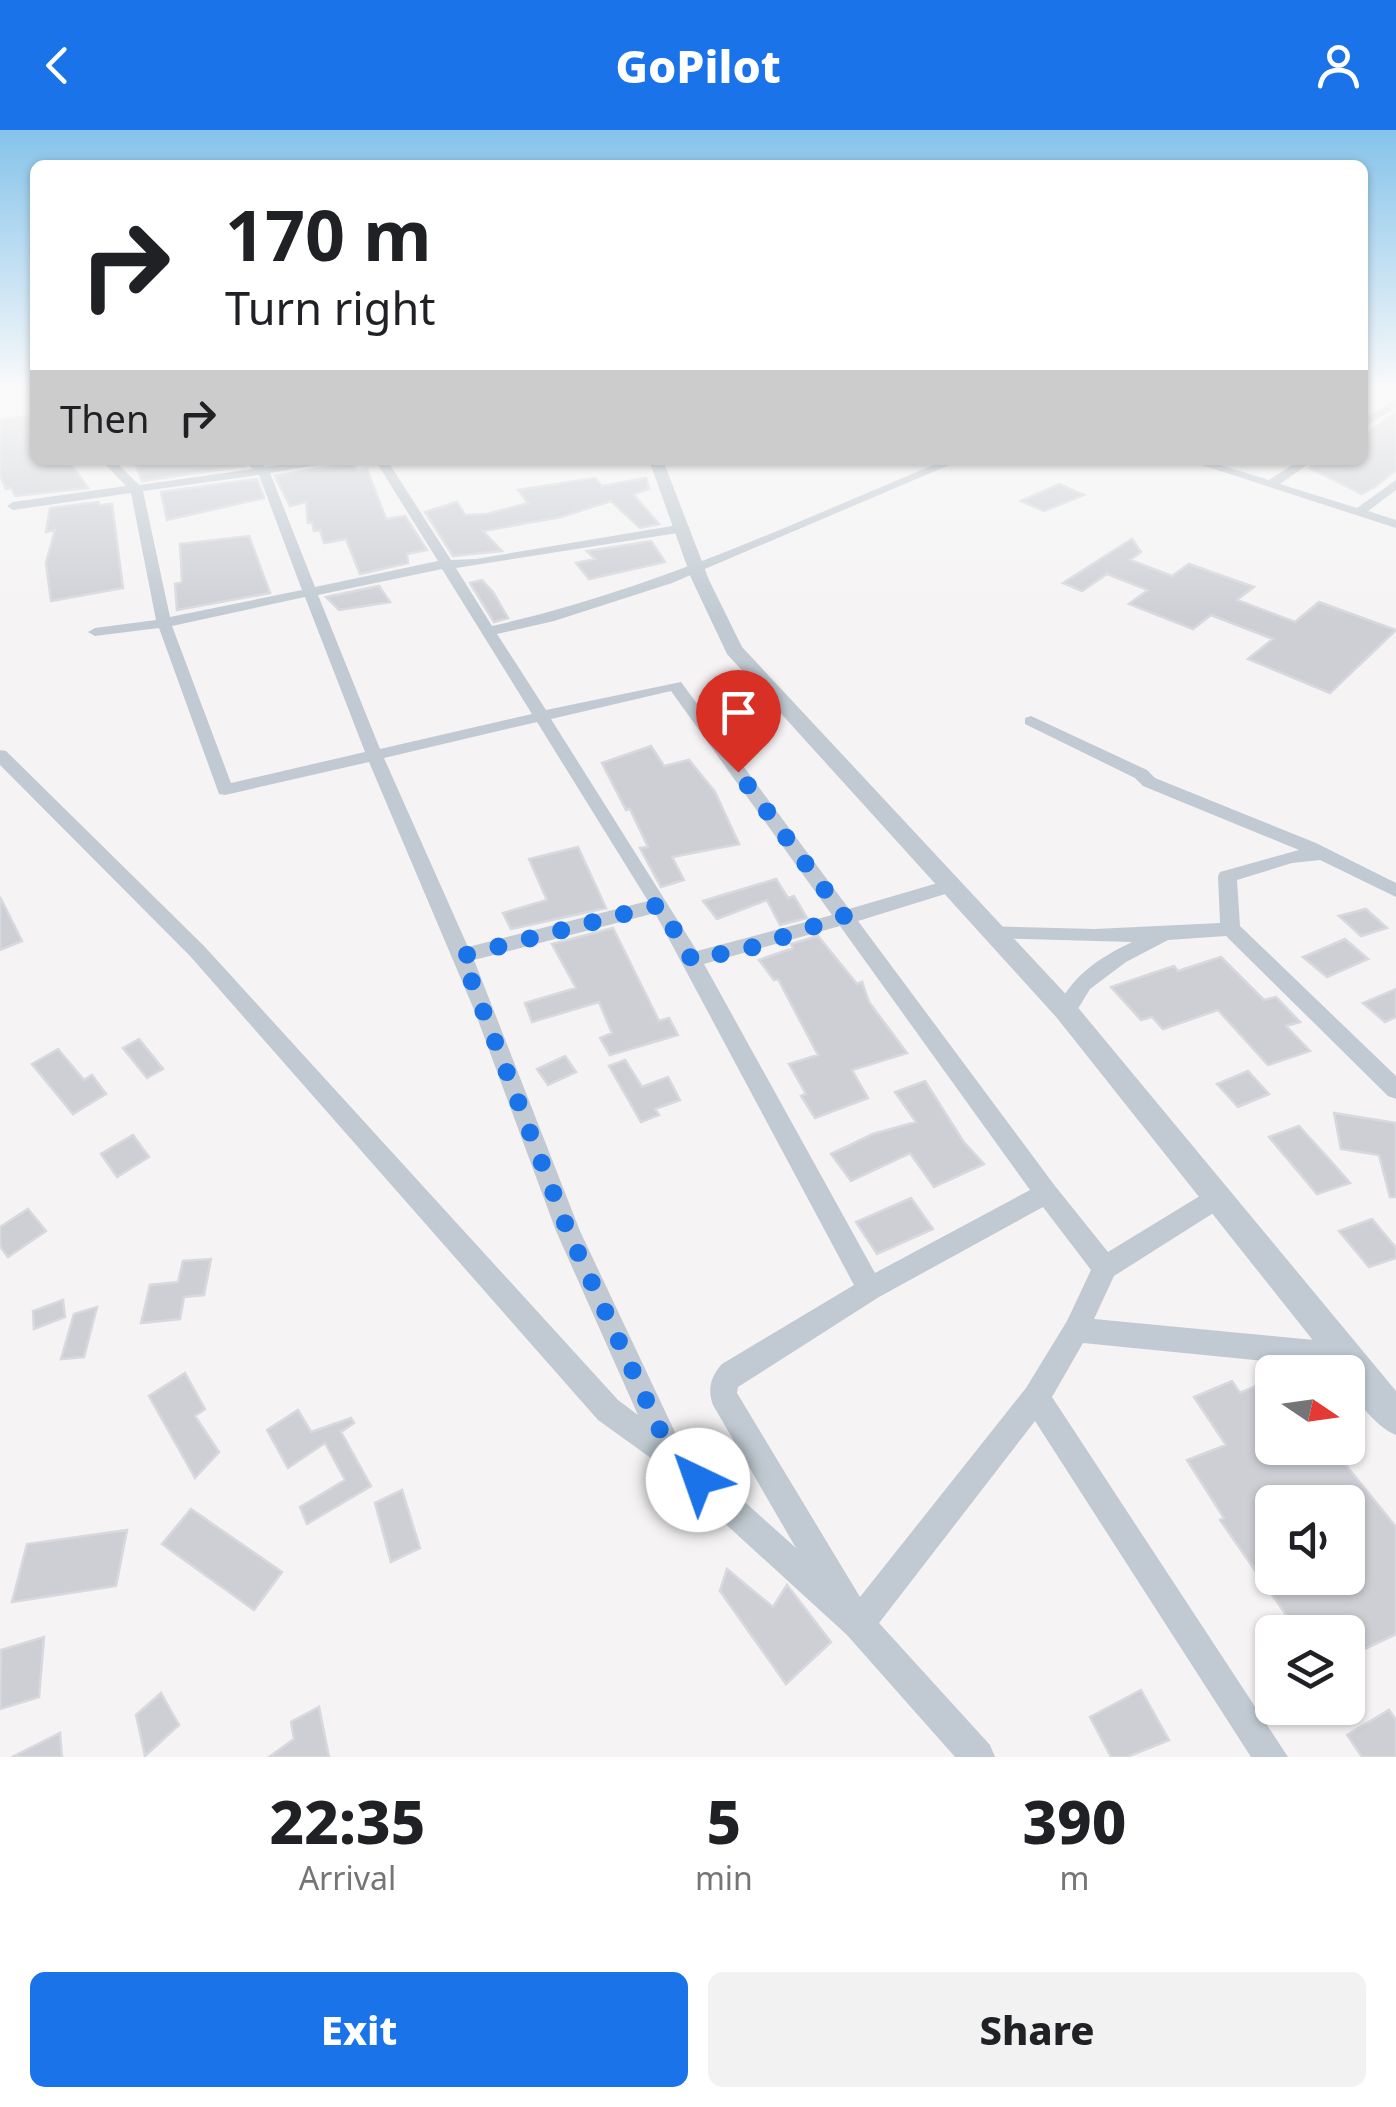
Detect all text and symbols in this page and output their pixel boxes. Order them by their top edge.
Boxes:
text: GoPilot [615,35,781,96]
icon: back [30,38,85,93]
icon: person [1311,38,1366,93]
text: 170 m [225,186,432,282]
icon: right [60,200,190,330]
text: Turn right [225,277,436,338]
icon: right [170,390,225,445]
text: Then [60,392,150,444]
pin [696,670,781,773]
icon: arrive [711,685,766,740]
north arrow [1255,1355,1365,1465]
map controls [1255,1355,1365,1725]
position arrow [646,1428,750,1532]
button: sound [1255,1485,1365,1595]
button: layers [1255,1615,1365,1725]
text: 22:35 [270,1780,425,1862]
text: 5 [707,1780,741,1862]
text: 390 [1022,1780,1126,1862]
text: Arrival [299,1856,396,1899]
text: min [695,1856,753,1899]
text: m [1059,1856,1089,1899]
button: Exit [30,1972,688,2087]
button: Share [708,1972,1366,2087]

